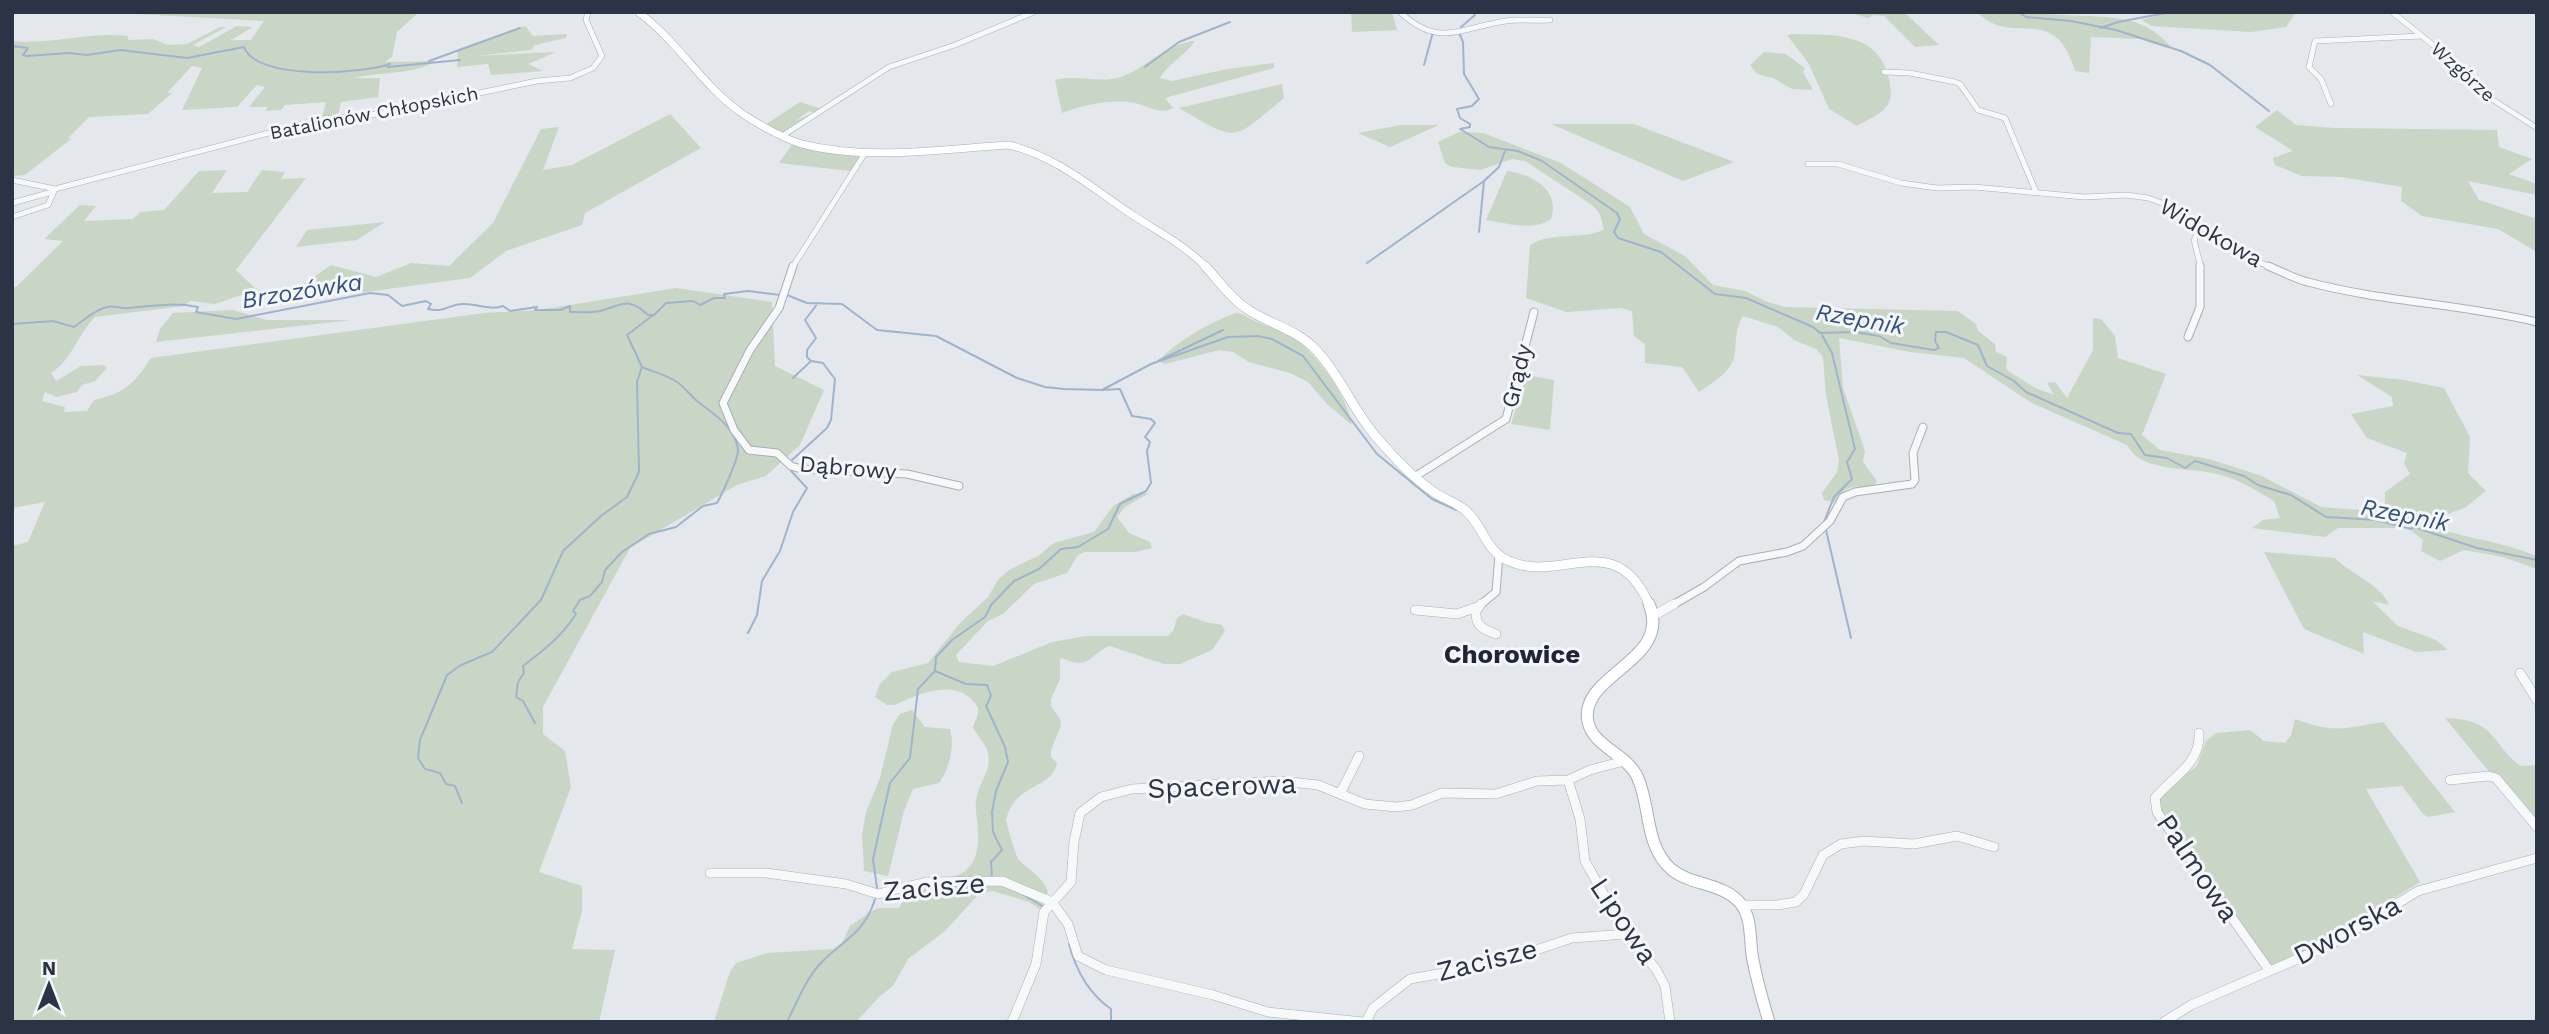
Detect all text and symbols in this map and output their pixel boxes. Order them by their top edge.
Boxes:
street label: Wzgórze [2426,37,2500,107]
street label: Batalionów Chłopskich [268,81,480,145]
street label: Widokowa [2155,193,2267,273]
water label: Brzozówka [240,268,365,314]
water label: Rzepnik [1814,297,1907,341]
street label: Grądy [1496,341,1538,411]
street label: Dąbrowy [798,450,898,486]
water label: Rzepnik [2359,493,2452,537]
district label: Chorowice [1444,639,1580,669]
street label: Spacerowa [1147,767,1297,805]
street label: Palmowa [2150,808,2246,929]
street label: Zacisze [882,866,986,908]
street label: Lipowa [1583,872,1665,971]
street label: Dworska [2288,888,2406,972]
street label: Zacisze [1433,932,1541,988]
north arrow [14,950,84,1020]
text: N [42,957,56,980]

